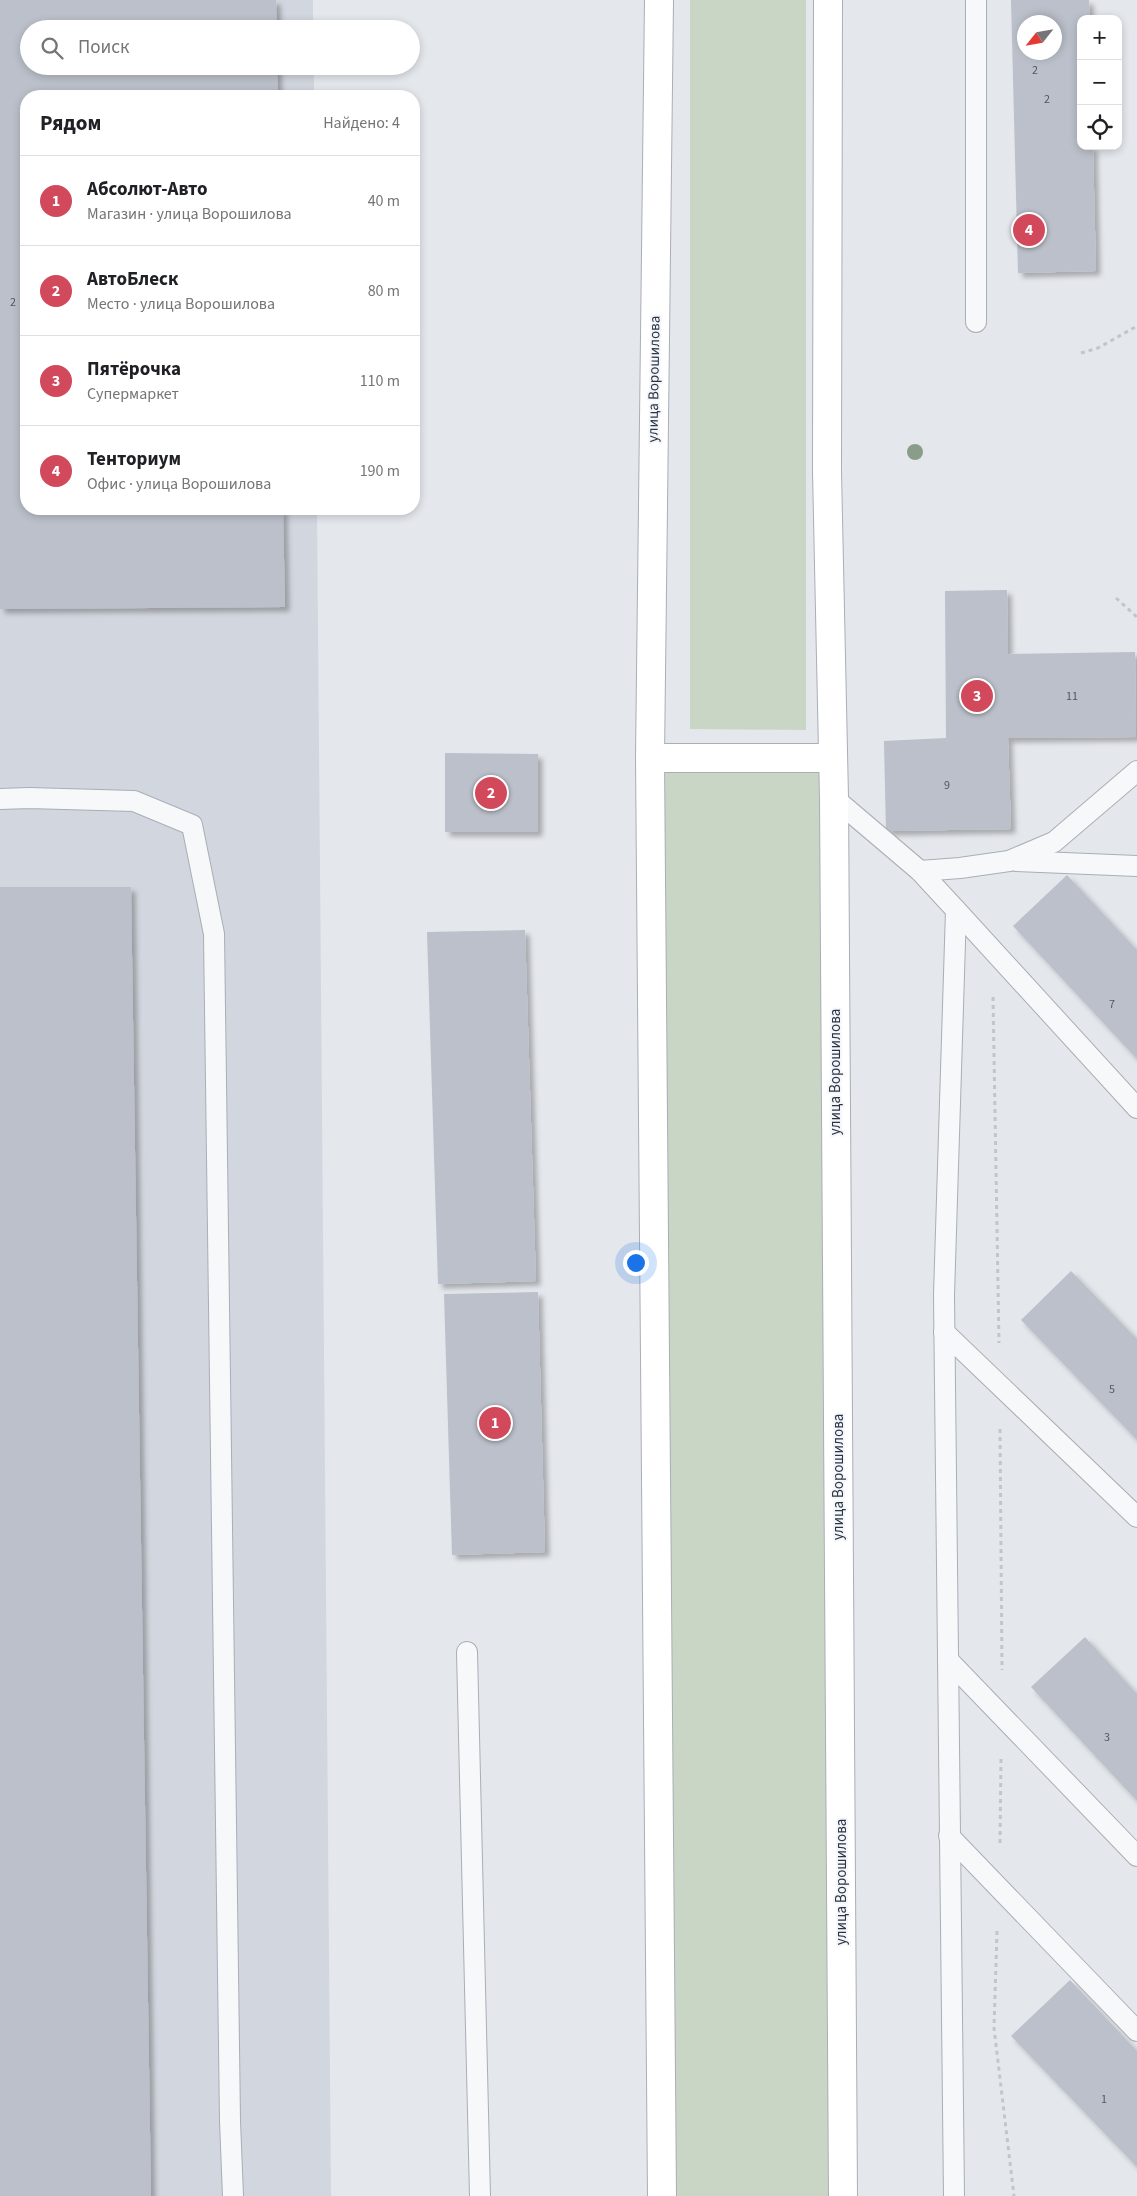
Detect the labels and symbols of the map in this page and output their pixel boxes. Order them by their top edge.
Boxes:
north arrow [1017,15,1062,60]
house number: 2 [1032,62,1038,79]
house number: 2 [1044,91,1050,108]
pin: 4 [1013,211,1045,249]
house number: 2 [10,294,16,311]
street label: улица Ворошилова [642,315,666,443]
pin: 3 [961,677,993,715]
house number: 11 [1066,688,1078,705]
pin: 2 [475,774,507,812]
house number: 9 [944,777,950,794]
house number: 7 [1109,996,1115,1013]
street label: улица Ворошилова [825,1009,846,1135]
your location [623,1250,649,1276]
house number: 5 [1109,1381,1115,1398]
pin: 1 [479,1404,511,1442]
street label: улица Ворошилова [828,1414,849,1540]
house number: 3 [1104,1729,1110,1746]
street label: улица Ворошилова [831,1819,852,1945]
house number: 1 [1101,2091,1107,2108]

